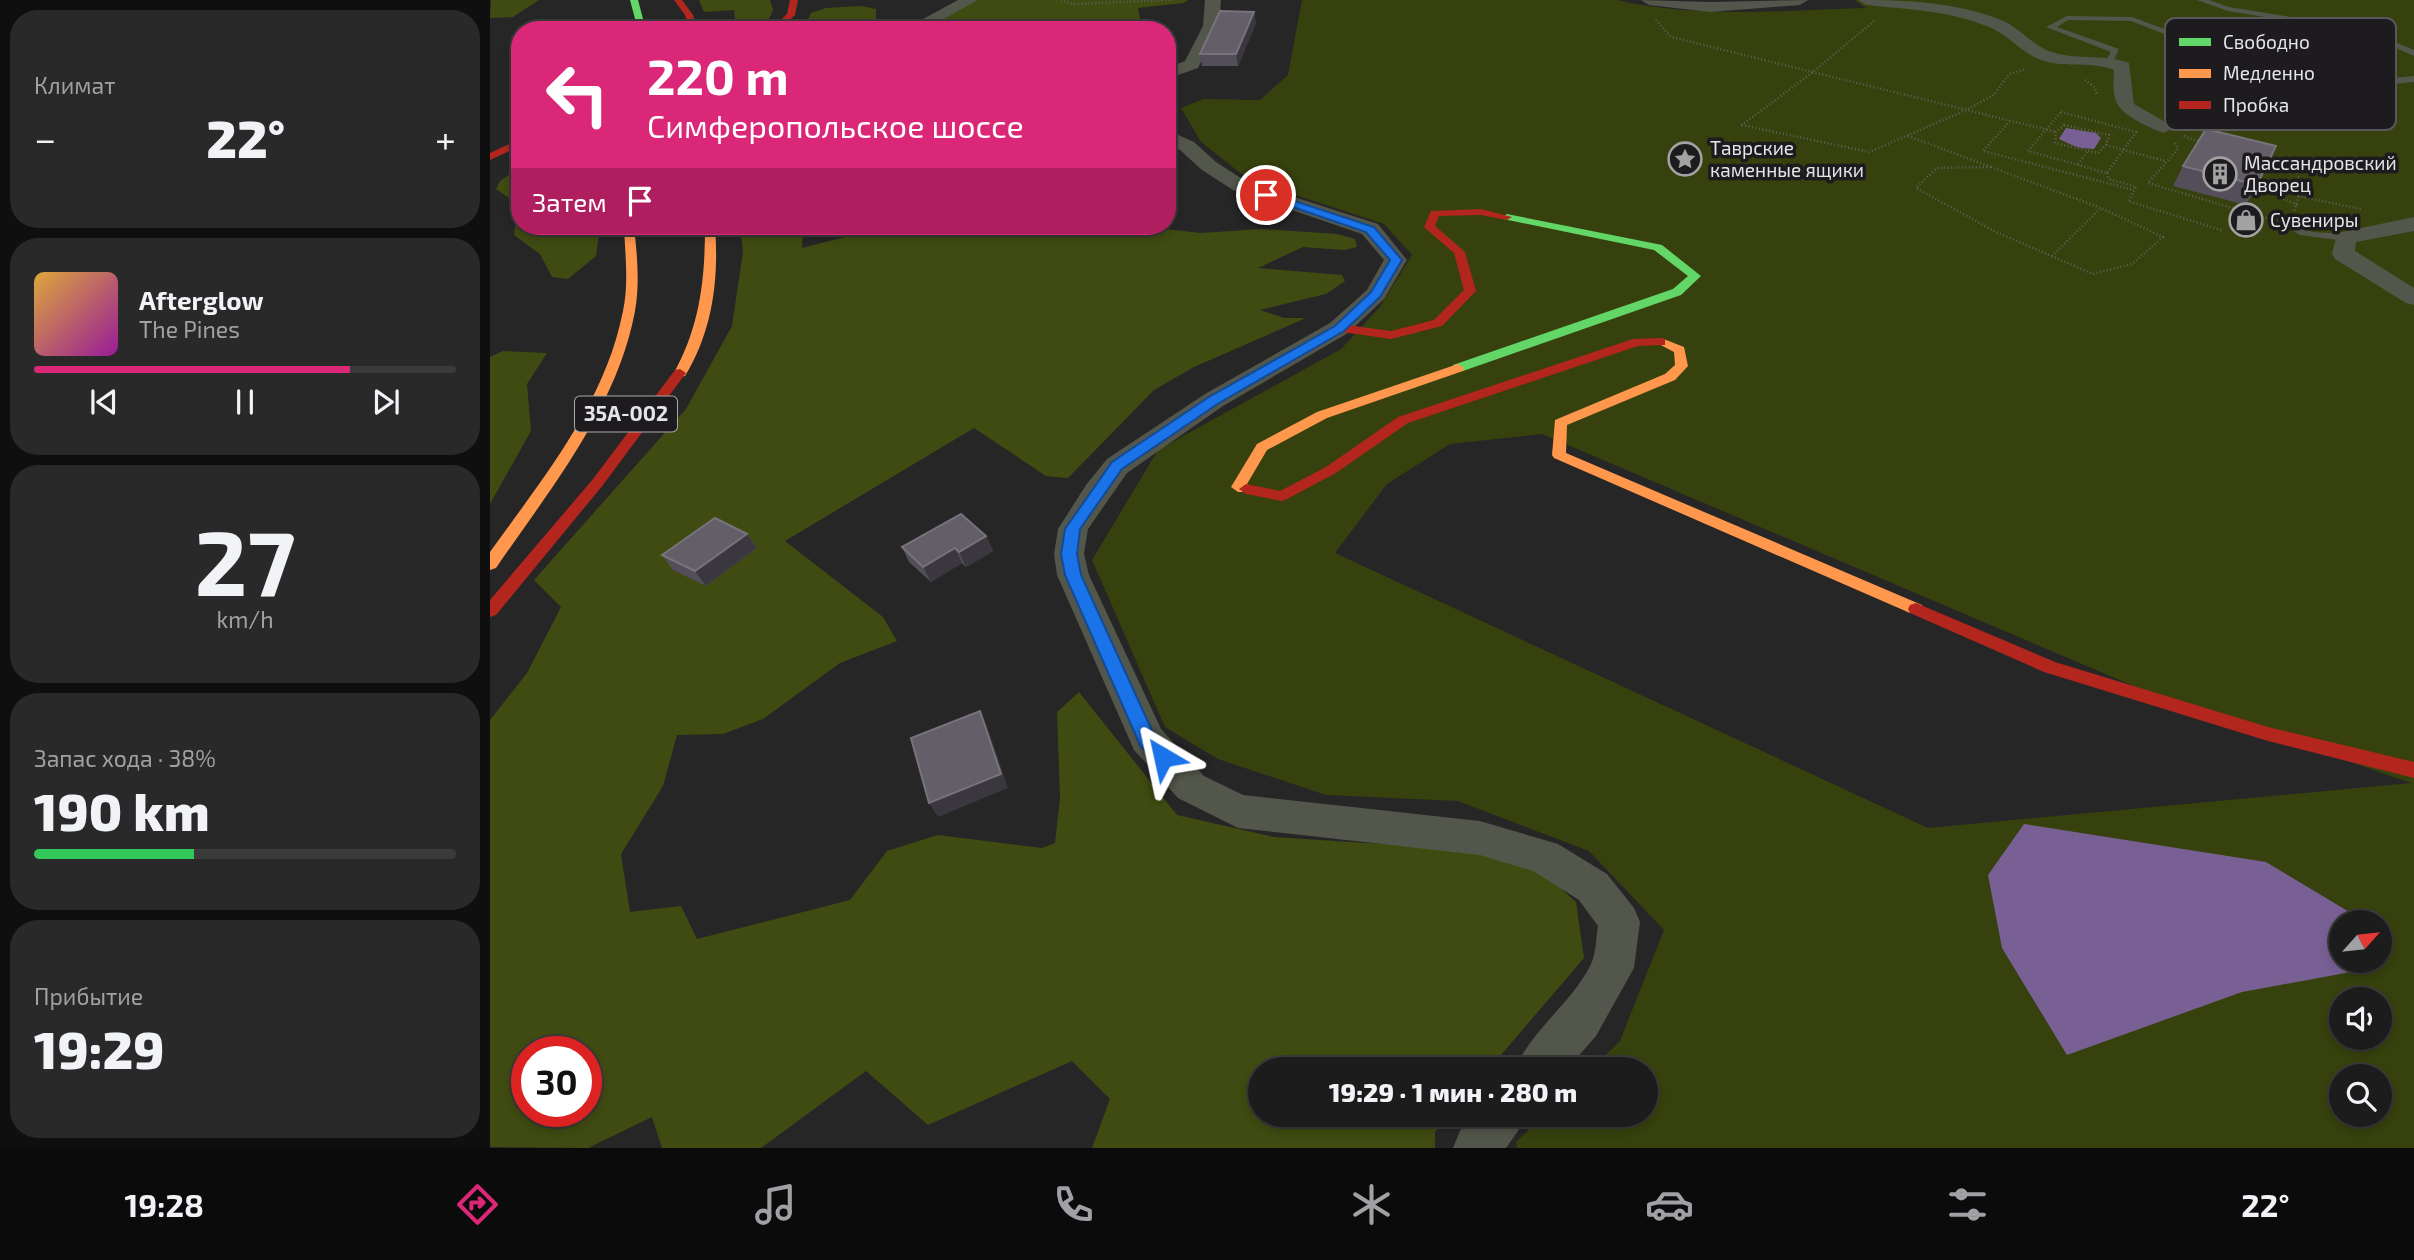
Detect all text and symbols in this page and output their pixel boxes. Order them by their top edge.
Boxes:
legend [2165,18,2396,130]
text: Свободно [2223,30,2310,53]
text: 220 m [647,46,789,105]
icon: left [532,49,623,140]
text: Медленно [2223,61,2315,84]
text: Климат [34,71,115,99]
text: Пробка [2223,93,2289,116]
text: 22° [206,106,285,168]
text: Симферопольское шоссе [647,106,1024,144]
text: − [34,115,56,161]
text: + [435,115,456,161]
place label: Таврские каменные ящики [1710,136,1864,181]
place icon: Таврские каменные ящики [1666,140,1704,178]
place label: Массандровский Дворец [2244,151,2397,196]
building icon: Массандровский Дворец [2201,155,2239,193]
pin [1236,165,1296,225]
icon: arrive [1247,176,1285,214]
icon: arrive [621,182,659,220]
text: Затем [532,186,607,217]
shop icon: Сувениры [2227,201,2265,239]
place label: Сувениры [2270,208,2359,232]
text: Afterglow [139,284,264,315]
text: The Pines [139,315,240,343]
icon: previous [85,383,123,421]
icon: pause [226,383,264,421]
icon: next [367,383,405,421]
road number: 35А-002 [575,396,677,432]
text: 27 [195,505,295,614]
text: km/h [216,605,274,633]
position arrow [1126,720,1200,794]
text: Запас хода · 38% [34,744,216,772]
text: 190 km [34,779,210,841]
north arrow [2329,910,2392,973]
map controls [2329,910,2392,1127]
text: Прибытие [34,982,143,1010]
button: sound [2329,987,2392,1050]
text: 19:29 [34,1017,165,1079]
speed limit sign: 30 [511,1036,602,1127]
button: search [2329,1064,2392,1127]
text: 19:29 · 1 мин · 280 m [1329,1076,1577,1107]
icon: directions [453,1180,502,1229]
icon: music [751,1180,800,1229]
icon: phone [1049,1180,1098,1229]
icon: climate [1347,1180,1396,1229]
icon: car [1645,1180,1694,1229]
icon: filters [1943,1180,1992,1229]
text: 19:28 [125,1185,204,1223]
text: 22° [2241,1185,2289,1223]

